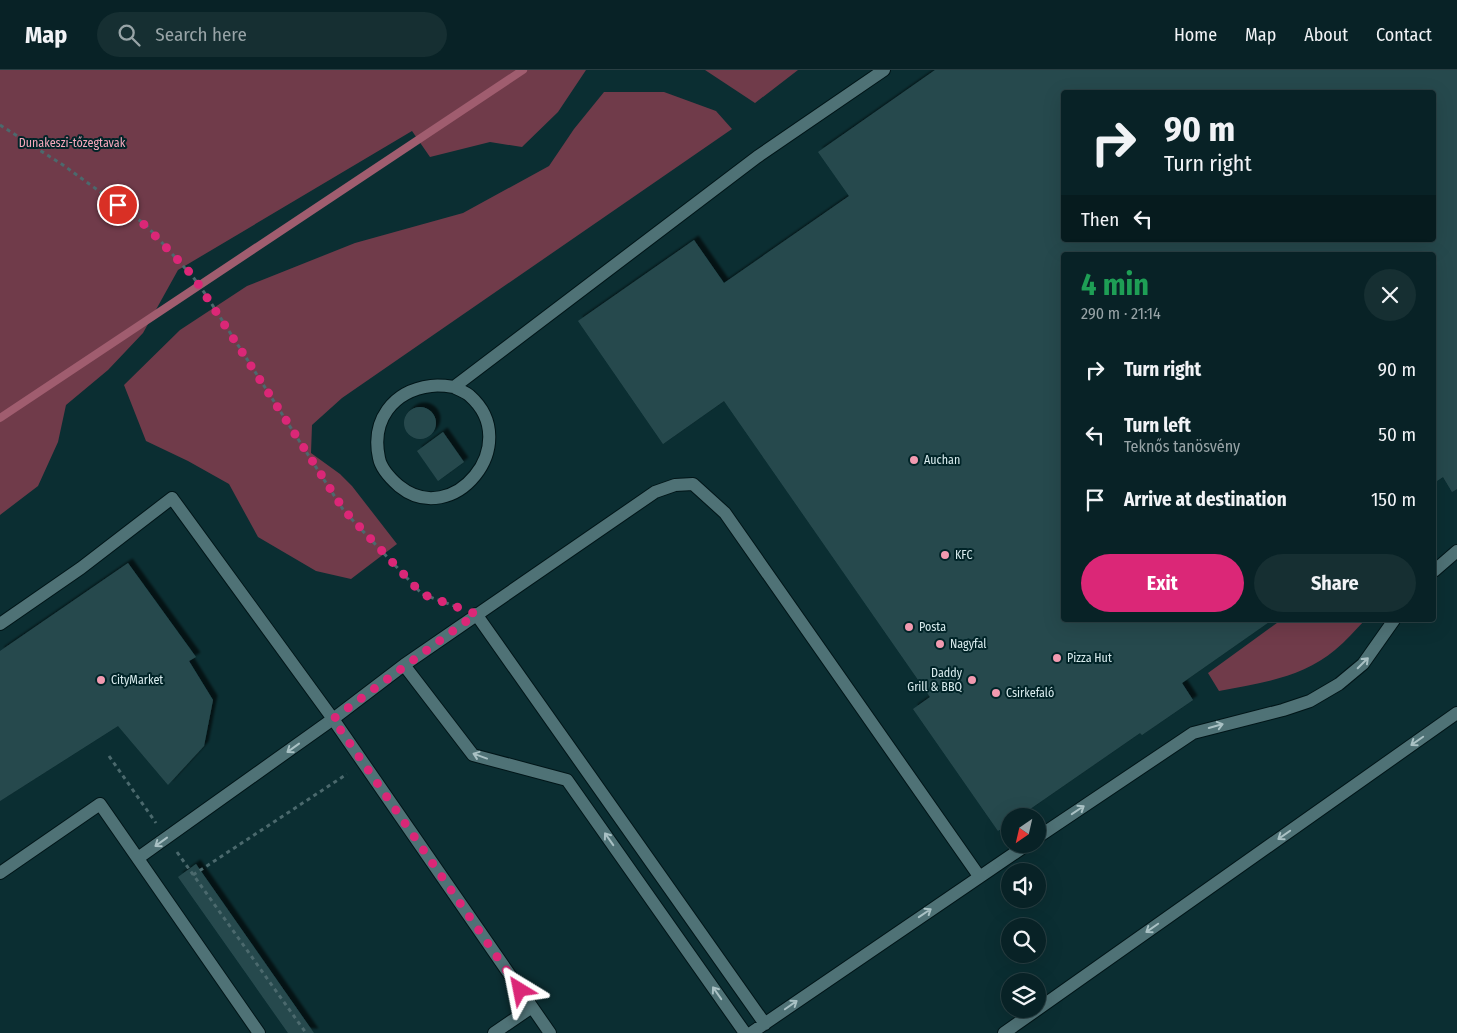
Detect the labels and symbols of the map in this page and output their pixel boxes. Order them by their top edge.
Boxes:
park label: Dunakeszi-tőzegtavak [19,136,126,150]
pin [97,184,139,226]
place label: Auchan [924,453,960,467]
marker: Auchan [908,454,920,466]
place label: KFC [955,548,973,562]
marker: KFC [939,549,951,561]
place label: Posta [919,620,946,634]
marker: Posta [903,621,915,633]
place label: Nagyfal [950,637,986,651]
marker: Nagyfal [934,638,946,650]
place label: Pizza Hut [1067,651,1112,665]
marker: Pizza Hut [1051,652,1063,664]
one-way arrow [1356,657,1369,669]
place label: Daddy Grill & BBQ [907,666,963,694]
place label: CityMarket [111,673,163,687]
marker: CityMarket [95,674,107,686]
marker: Daddy Grill & BBQ [966,674,978,686]
place label: Csirkefaló [1006,686,1054,700]
marker: Csirkefaló [990,687,1002,699]
one-way arrow [1207,720,1223,730]
one-way arrow [1410,736,1424,746]
one-way arrow [286,743,300,753]
one-way arrow [473,751,488,760]
one-way arrow [1071,805,1085,815]
north arrow [1001,808,1046,852]
one-way arrow [1278,830,1292,840]
one-way arrow [604,832,614,846]
one-way arrow [155,837,168,848]
one-way arrow [917,908,931,918]
one-way arrow [1146,923,1159,934]
position arrow [493,963,545,1015]
one-way arrow [712,986,722,1000]
one-way arrow [784,1000,798,1011]

